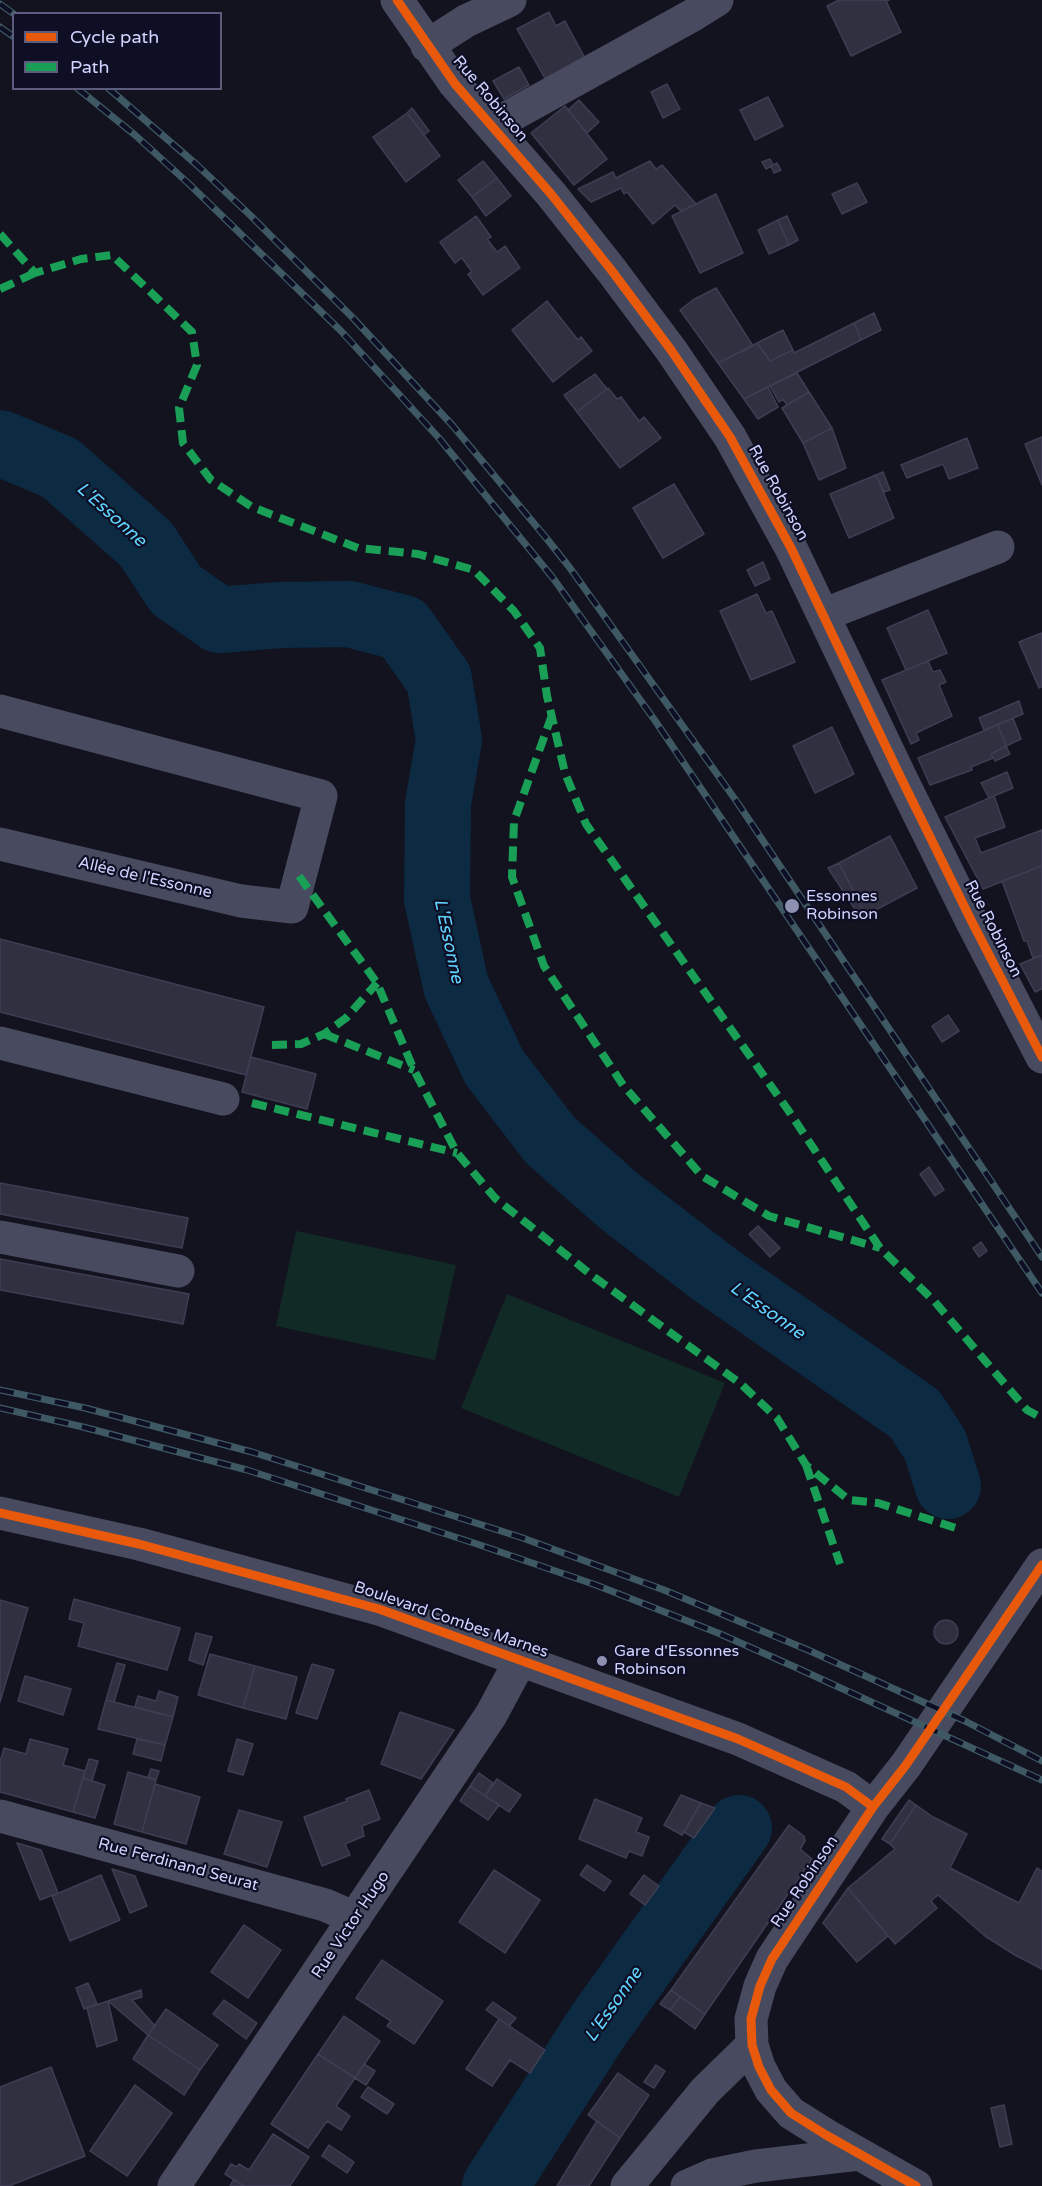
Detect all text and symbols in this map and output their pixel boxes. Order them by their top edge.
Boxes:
legend [12,12,222,90]
text: Cycle path [70,26,159,48]
street label: Rue Robinson [448,52,532,146]
text: Path [70,56,109,78]
street label: Rue Robinson [744,442,812,544]
water label: L'Essonne [72,478,150,552]
street label: Allée de l'Essonne [76,853,214,903]
street label: Rue Robinson [960,877,1026,981]
place label: Essonnes Robinson [806,887,878,925]
water label: L'Essonne [428,897,468,985]
marker: Essonnes Robinson [783,897,801,915]
water label: L'Essonne [726,1277,808,1345]
street label: Boulevard Combes Marnes [351,1578,551,1662]
place label: Gare d'Essonnes Robinson [614,1642,739,1680]
marker: Gare d'Essonnes Robinson [595,1654,609,1668]
street label: Rue Robinson [767,1833,843,1931]
street label: Rue Ferdinand Seurat [96,1834,260,1896]
street label: Rue Victor Hugo [308,1868,394,1982]
water label: L'Essonne [580,1964,648,2046]

